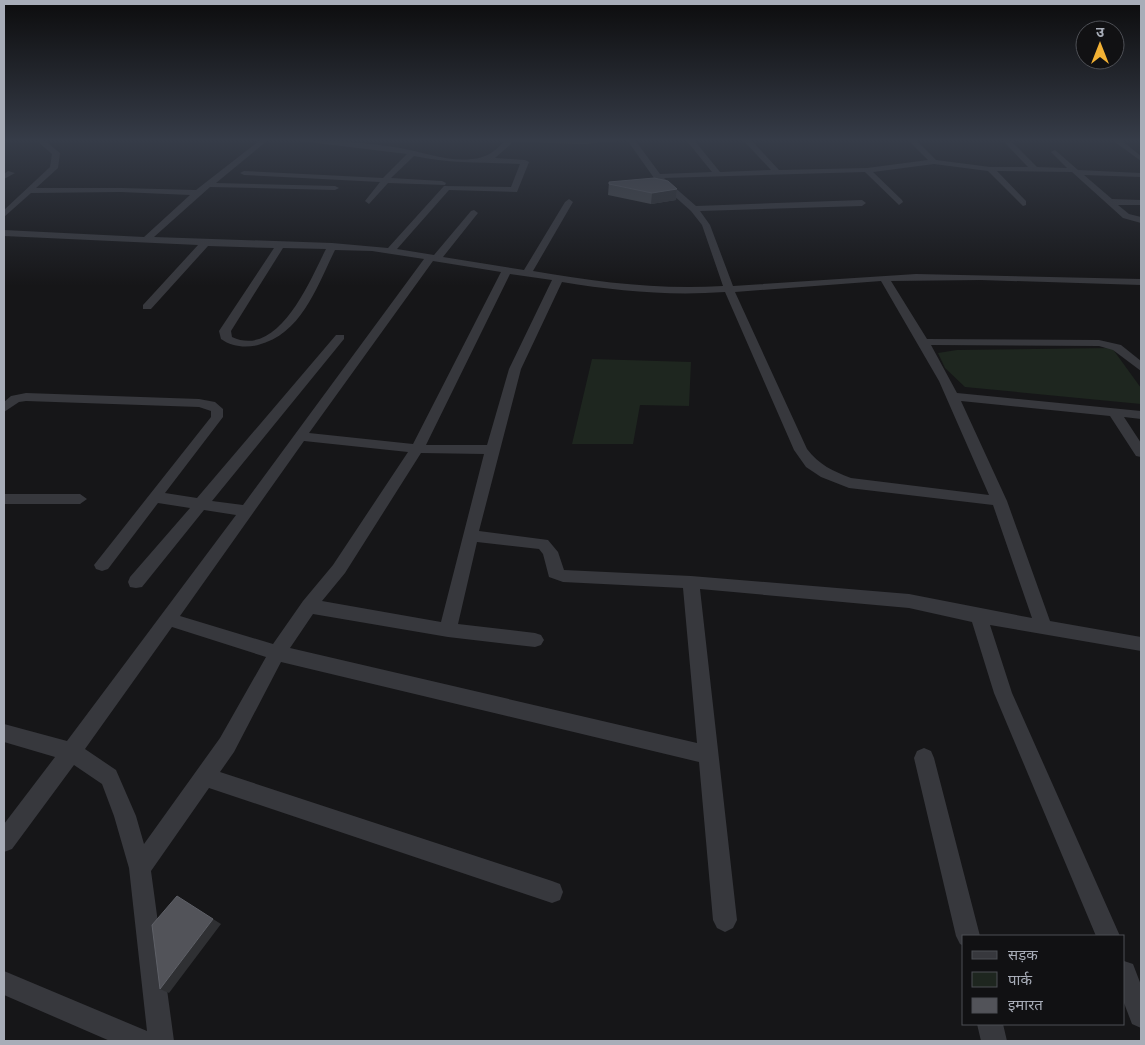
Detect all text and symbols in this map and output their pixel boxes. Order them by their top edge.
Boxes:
north arrow [1075,20,1125,70]
text: उ [1096,24,1105,41]
legend [962,935,1125,1025]
text: सड़क [1008,946,1038,964]
text: पार्क [1008,971,1032,989]
text: इमारत [1008,996,1043,1014]

